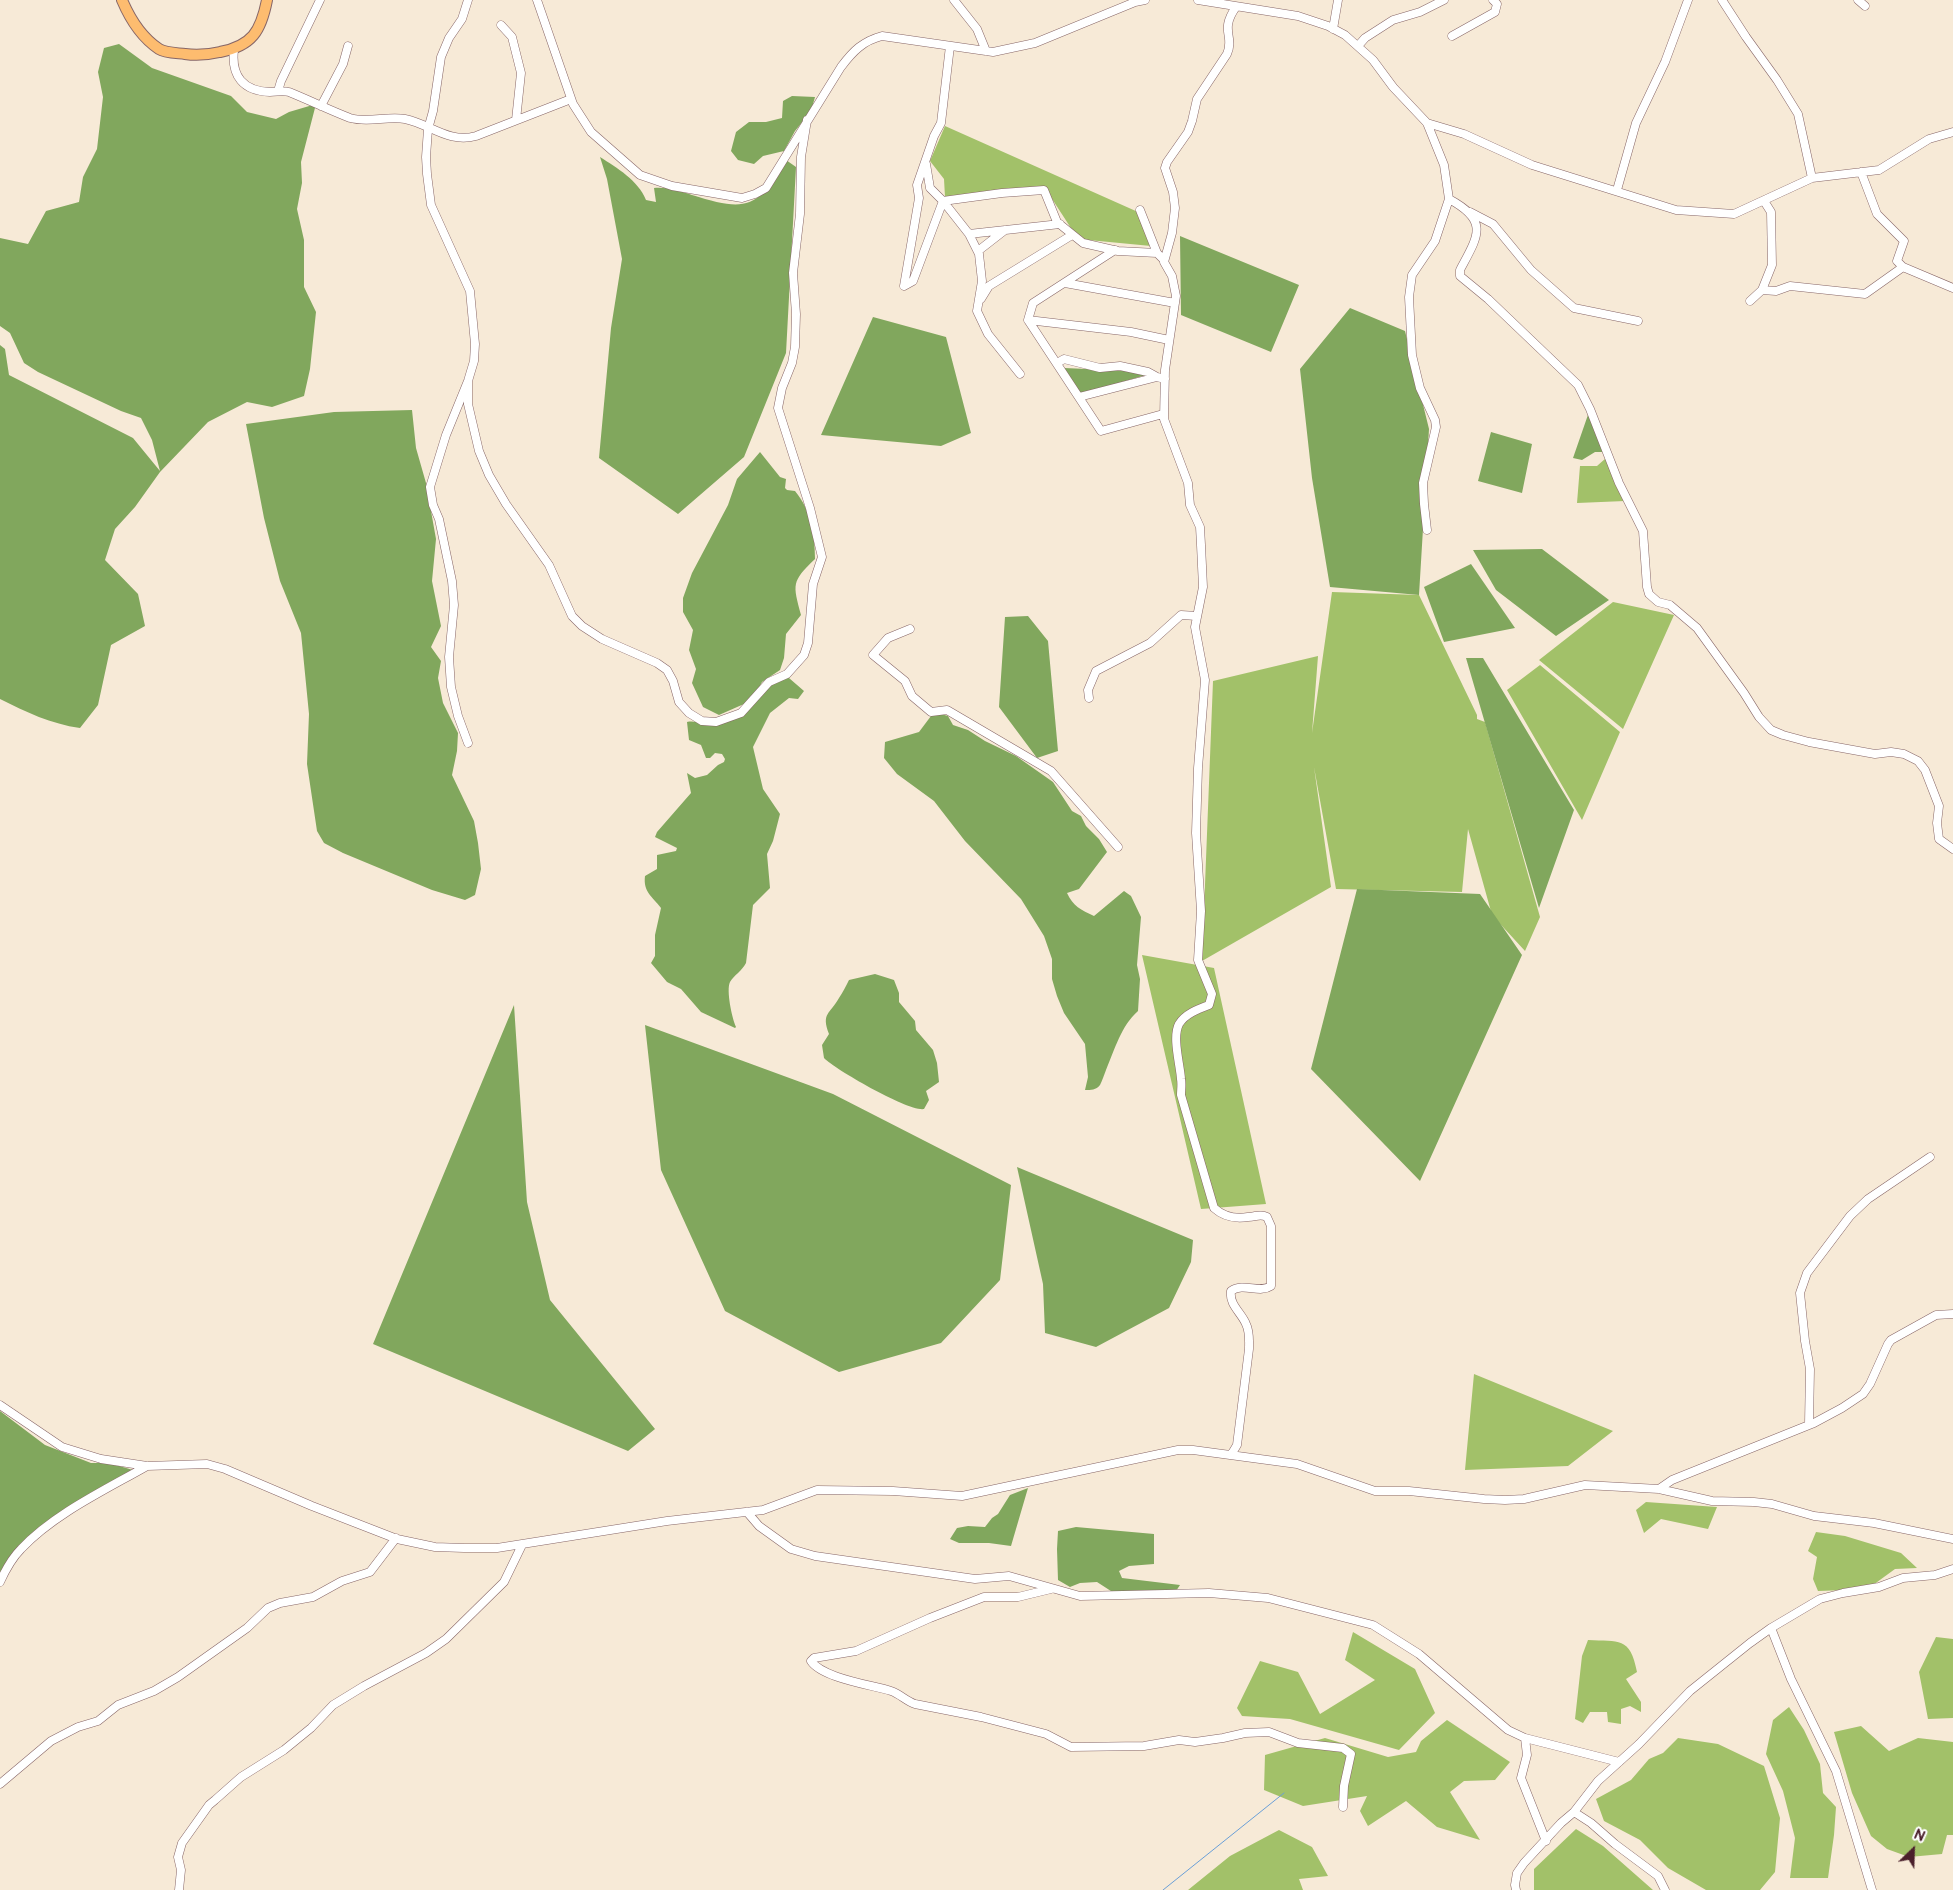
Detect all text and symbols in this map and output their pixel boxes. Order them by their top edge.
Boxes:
north arrow [1888,1825,1938,1875]
text: N [1911,1826,1928,1846]

